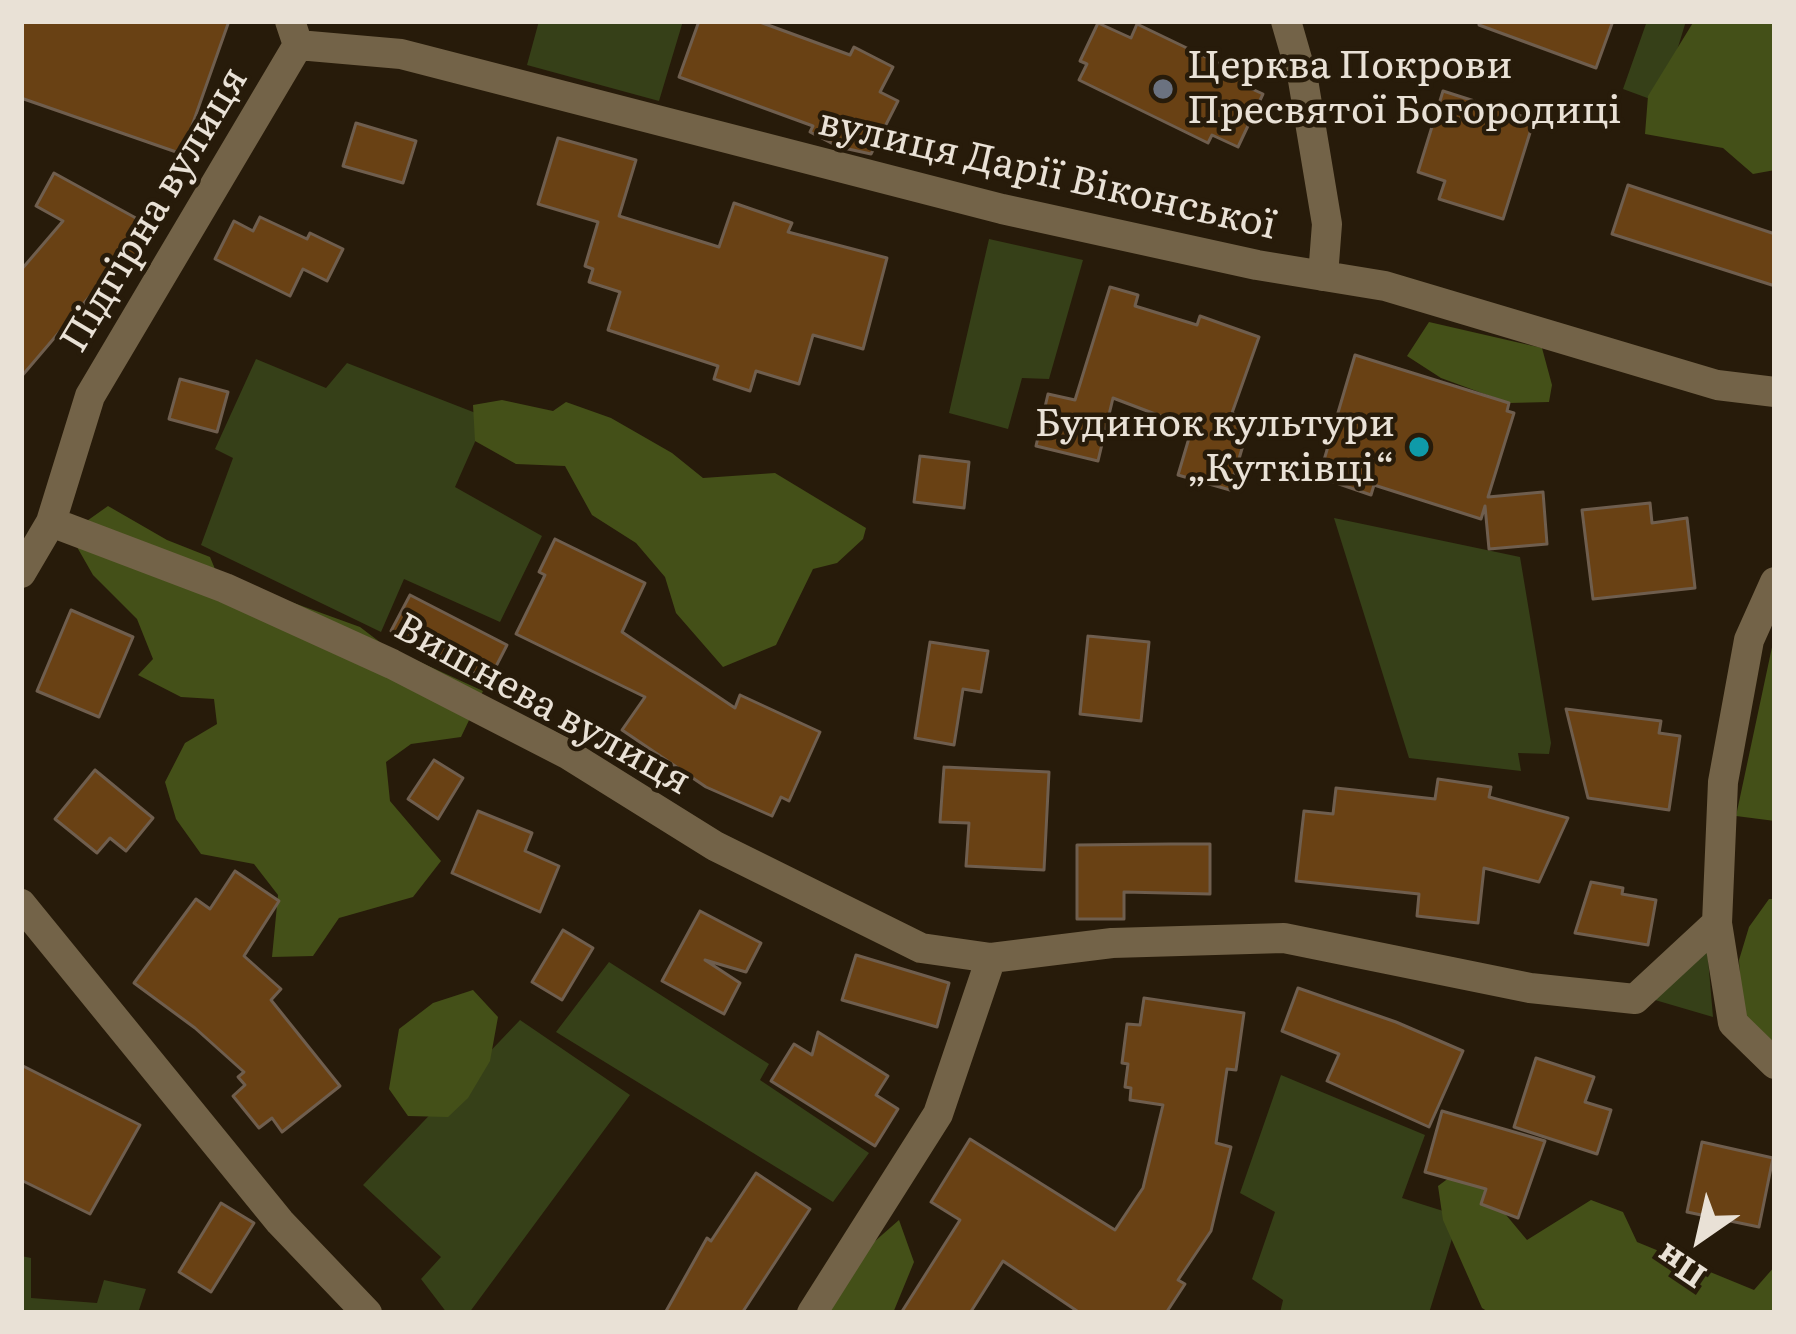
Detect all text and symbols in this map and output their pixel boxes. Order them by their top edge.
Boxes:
place label: Церква Покрови Пресвятої Богородиці [1187,44,1621,135]
street label: Підгірна вулиця [51,59,259,361]
marker: Церква Покрови Пресвятої Богородиці [1150,76,1176,102]
street label: вулиця Дарії Віконської [813,99,1281,251]
place label: Будинок культури „Кутківці“ [1035,402,1395,493]
marker: Будинок культури „Кутківці“ [1406,434,1432,460]
street label: Вишнева вулиця [386,604,698,806]
north arrow [1640,1178,1760,1298]
text: Пн [1645,1234,1715,1303]

